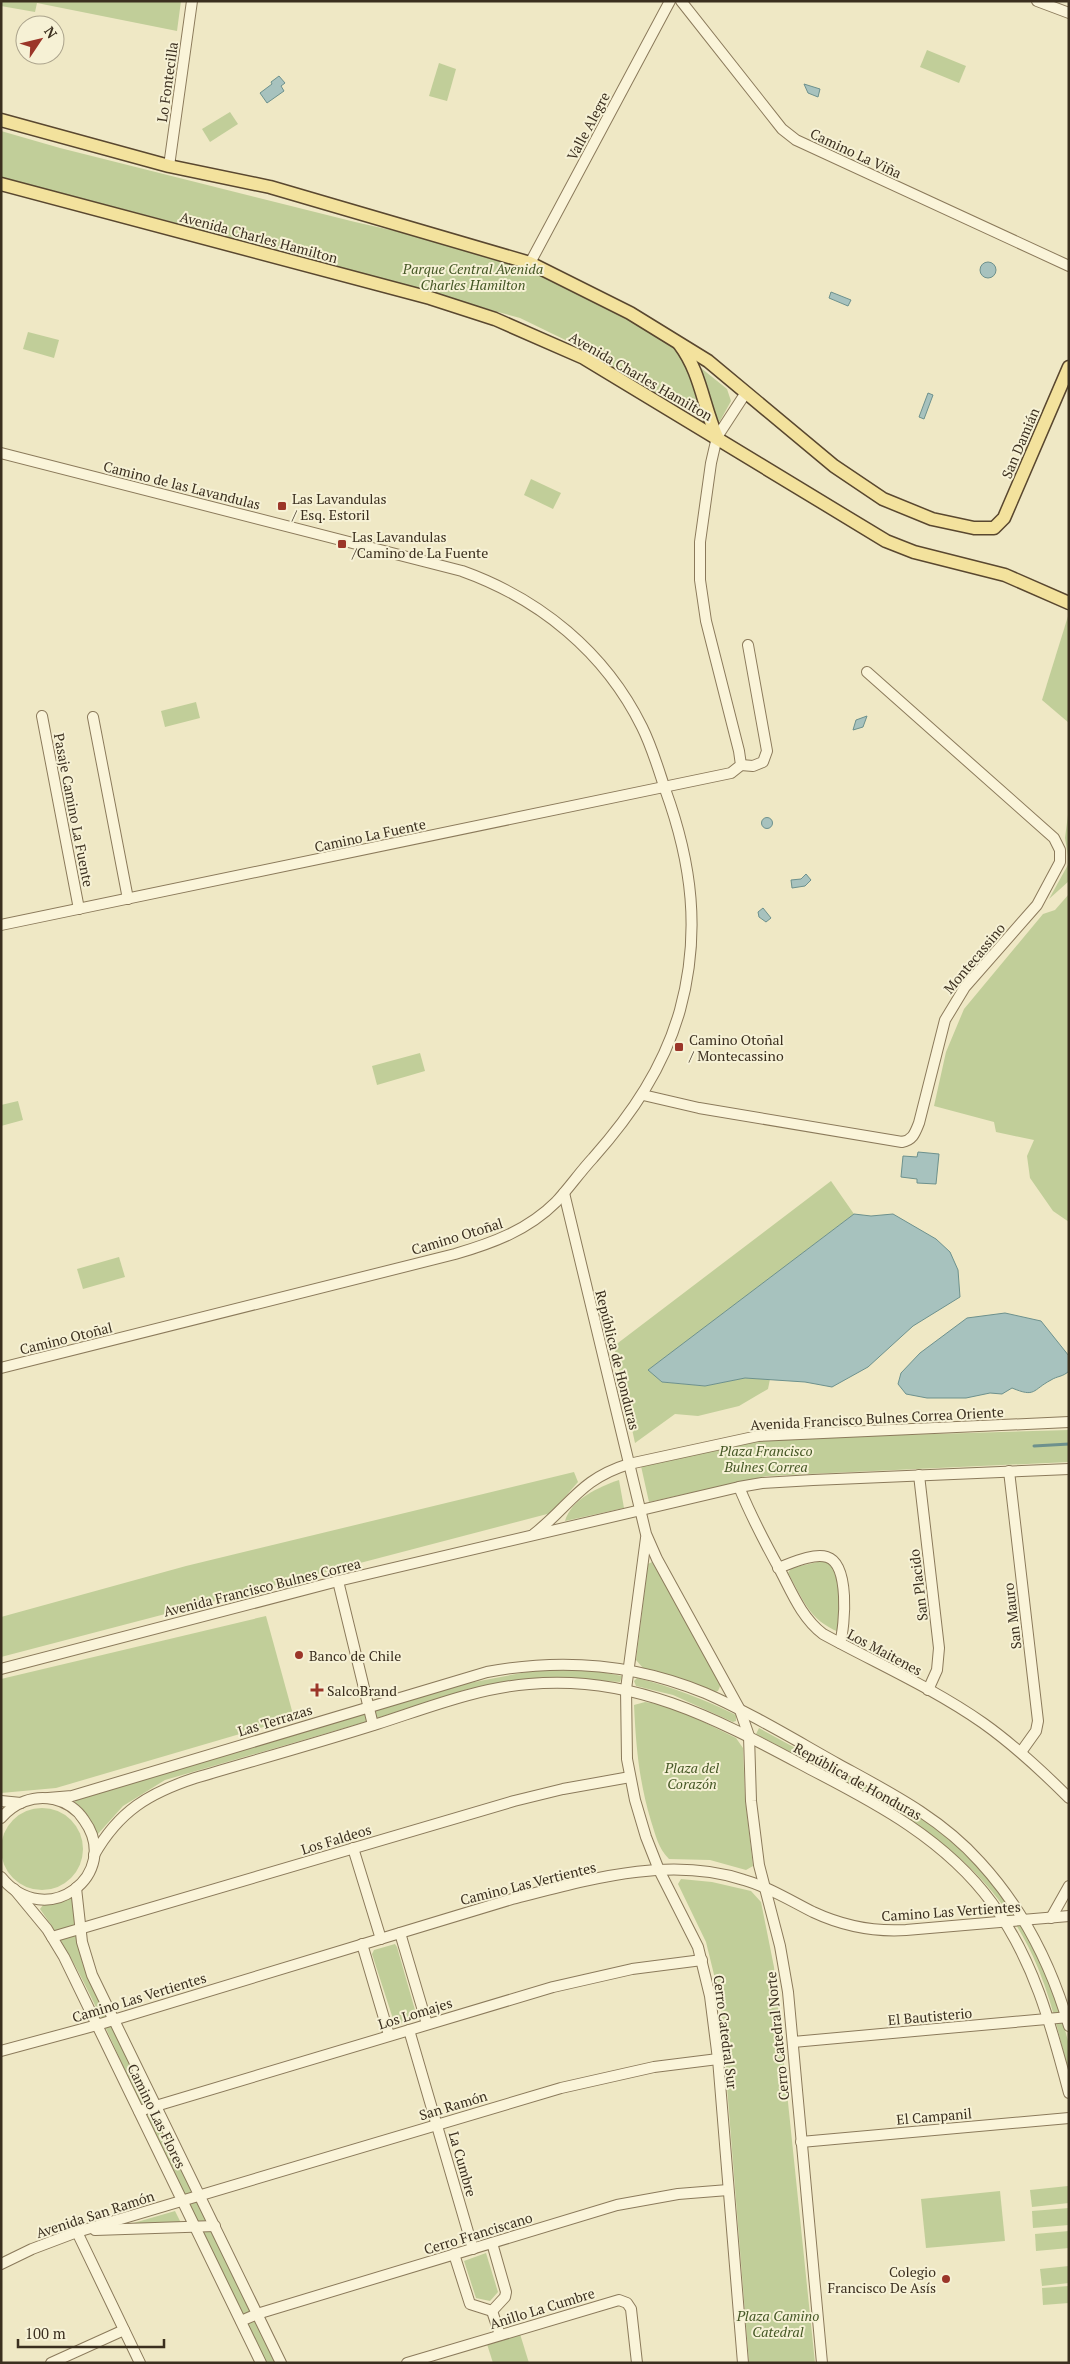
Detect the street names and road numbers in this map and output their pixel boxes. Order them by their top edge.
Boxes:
street label: Lo Fontecilla [152,41,182,123]
street label: Valle Alegre [562,89,614,163]
street label: Camino La Viña [807,124,905,182]
street label: Avenida Charles Hamilton [178,207,341,267]
street label: Avenida Charles Hamilton [566,327,717,425]
street label: San Damián [997,404,1044,481]
street label: Camino de las Lavandulas [101,456,263,514]
street label: Pasaje Camino La Fuente [50,731,98,889]
street label: Camino La Fuente [313,814,427,856]
street label: Montecassino [939,919,1009,997]
street label: Camino Otoñal [409,1213,505,1259]
street label: República de Honduras [591,1288,645,1432]
street label: Camino Otoñal [18,1317,114,1359]
street label: Avenida Francisco Bulnes Correa Oriente [750,1402,1004,1434]
street label: San Placido [904,1548,932,1622]
street label: Avenida Francisco Bulnes Correa [161,1553,363,1621]
street label: San Mauro [998,1582,1025,1650]
street label: Los Maitenes [844,1624,926,1680]
street label: Las Terrazas [235,1700,315,1740]
street label: República de Honduras [791,1738,925,1824]
street label: Los Faldeos [299,1819,373,1859]
street label: Camino Las Vertientes [458,1857,598,1909]
street label: Camino Las Vertientes [881,1897,1021,1925]
street label: Camino Las Vertientes [70,1968,208,2026]
street label: Cerro Catedral Norte [761,1971,793,2101]
street label: Cerro Catedral Sur [710,1974,742,2091]
street label: Los Lomajes [376,1993,454,2033]
street label: El Bautisterio [887,2003,973,2029]
street label: Camino Las Flores [123,2061,191,2171]
street label: San Ramón [417,2085,490,2124]
street label: El Campanil [895,2103,973,2129]
street label: La Cumbre [445,2129,481,2199]
street label: Avenida San Ramón [33,2186,157,2242]
street label: Cerro Franciscano [421,2207,535,2259]
street label: Anillo La Cumbre [487,2283,597,2333]

